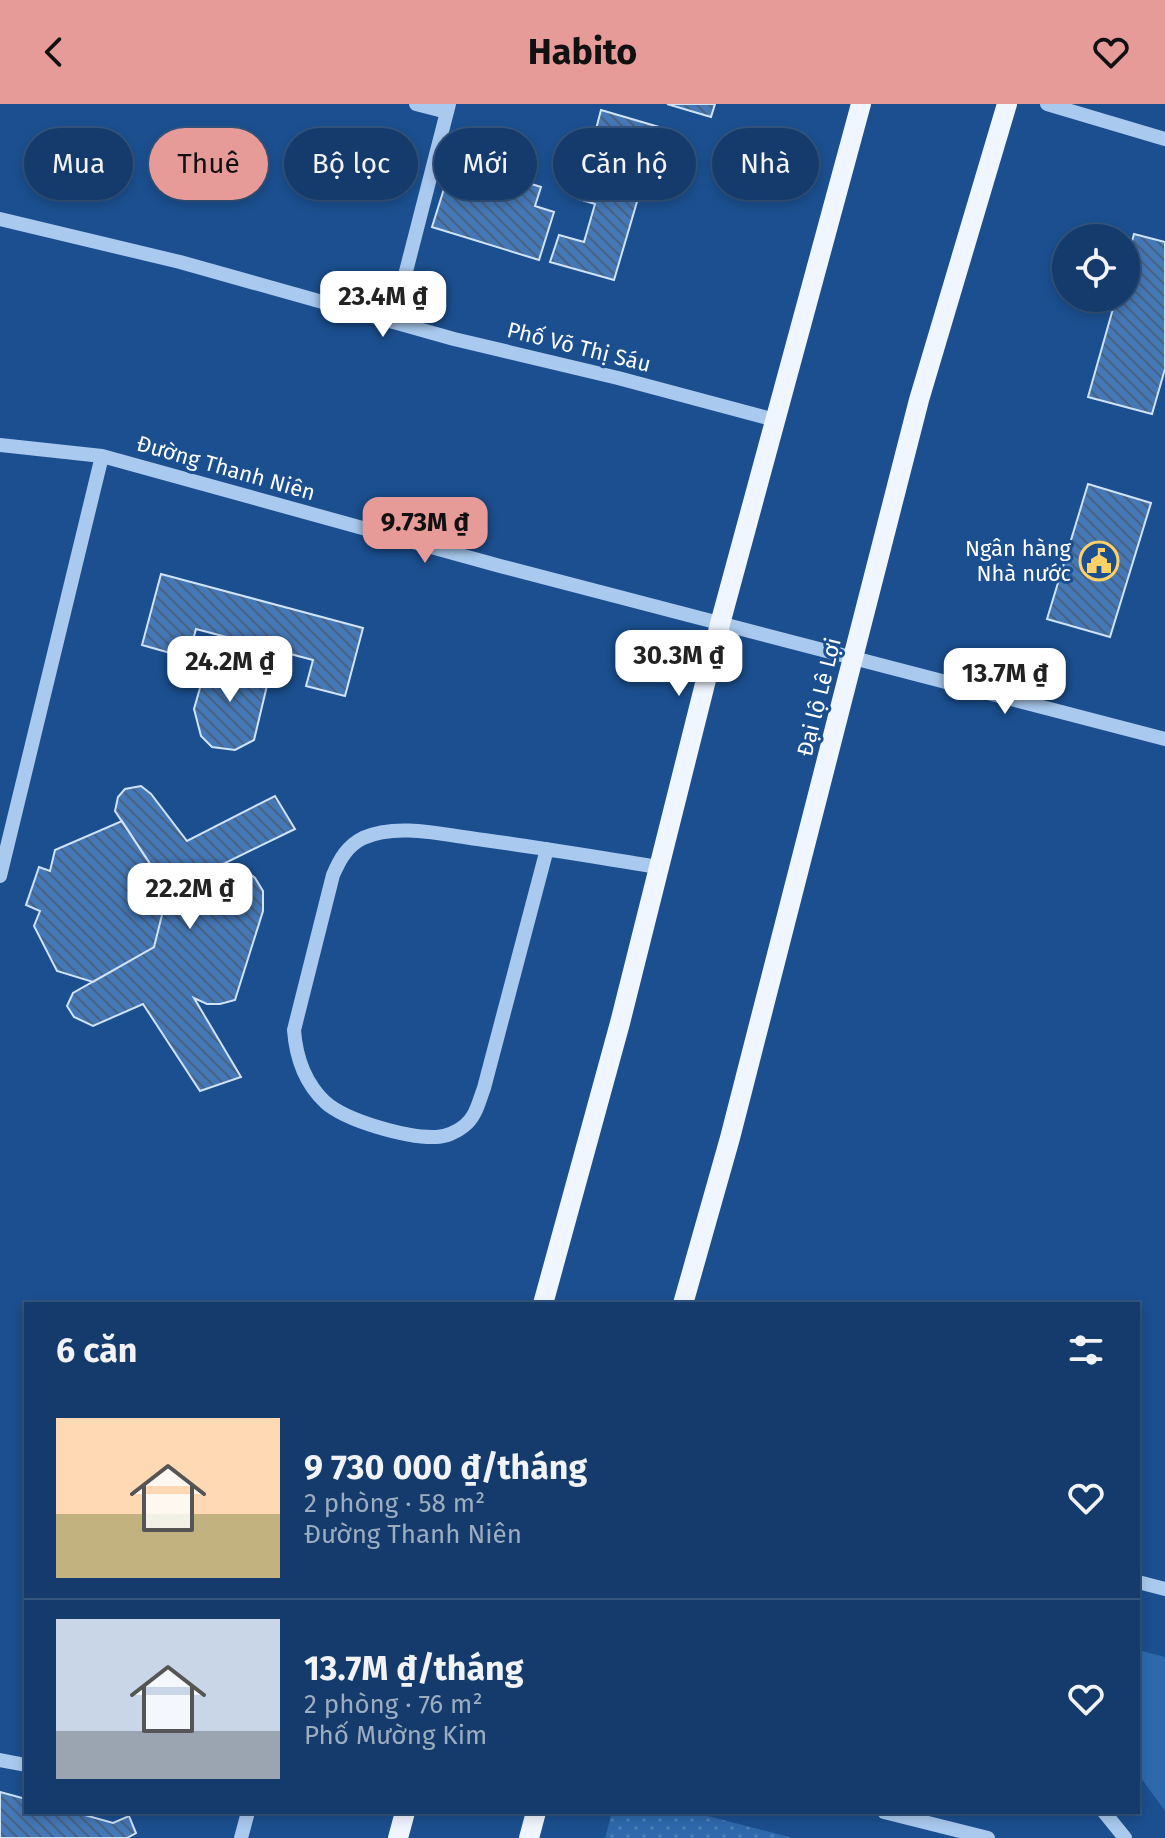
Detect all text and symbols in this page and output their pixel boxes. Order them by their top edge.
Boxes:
icon: back [32,30,76,74]
text: Habito [528,30,637,74]
icon: heart [1089,30,1133,74]
chip: Mua [24,128,133,200]
chip: Thuê [149,128,268,200]
chip: Bộ lọc [284,128,418,200]
chip: Mới [434,128,537,200]
chip: Căn hộ [553,128,696,200]
chip: Nhà [712,128,819,200]
map controls [1052,224,1140,312]
button: locate [1052,224,1140,312]
pin: 23.4M ₫ [309,271,457,339]
text: 23.4M ₫ [338,281,428,312]
street label: Phố Võ Thị Sáu [504,316,654,378]
street label: Đường Thanh Niên [134,430,318,506]
pin: 9.73M ₫ [351,497,499,565]
text: 9.73M ₫ [381,507,469,538]
place label: Ngân hàng Nhà nước [965,535,1072,587]
public building icon: Ngân hàng Nhà nước [1078,540,1120,582]
pin: 30.3M ₫ [605,630,753,698]
street label: Đại lộ Lê Lợi [791,635,847,759]
pin: 24.2M ₫ [156,636,304,704]
text: 30.3M ₫ [633,640,725,671]
text: 24.2M ₫ [185,646,275,677]
pin: 13.7M ₫ [931,648,1079,716]
text: 13.7M ₫ [962,658,1048,689]
pin: 22.2M ₫ [116,863,264,931]
text: 22.2M ₫ [146,873,234,904]
icon: filters [1064,1328,1108,1372]
text: 6 căn [56,1330,137,1371]
text: 9 730 000 ₫/tháng [304,1447,587,1488]
icon: home [120,1450,216,1546]
icon: heart [1064,1476,1108,1520]
text: 2 phòng · 58 m² [304,1488,485,1519]
text: Đường Thanh Niên [304,1519,522,1550]
text: 13.7M ₫/tháng [304,1648,523,1689]
icon: home [120,1651,216,1747]
icon: heart [1064,1677,1108,1721]
text: 2 phòng · 76 m² [304,1689,483,1720]
text: Phố Mường Kim [304,1720,487,1751]

